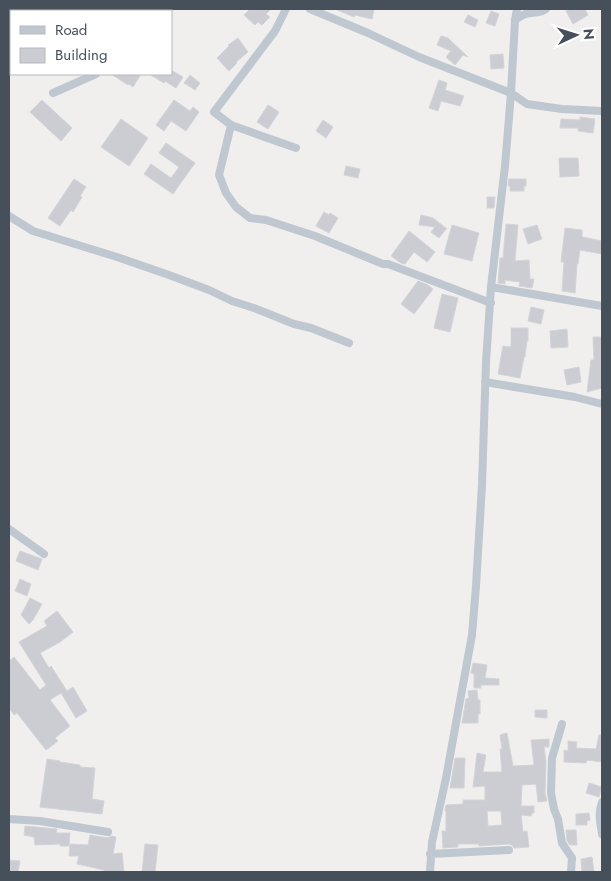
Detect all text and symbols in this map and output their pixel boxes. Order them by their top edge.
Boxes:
legend [10,10,172,75]
north arrow [551,10,601,60]
text: Road [55,19,87,41]
text: N [579,28,599,40]
text: Building [55,44,107,66]

